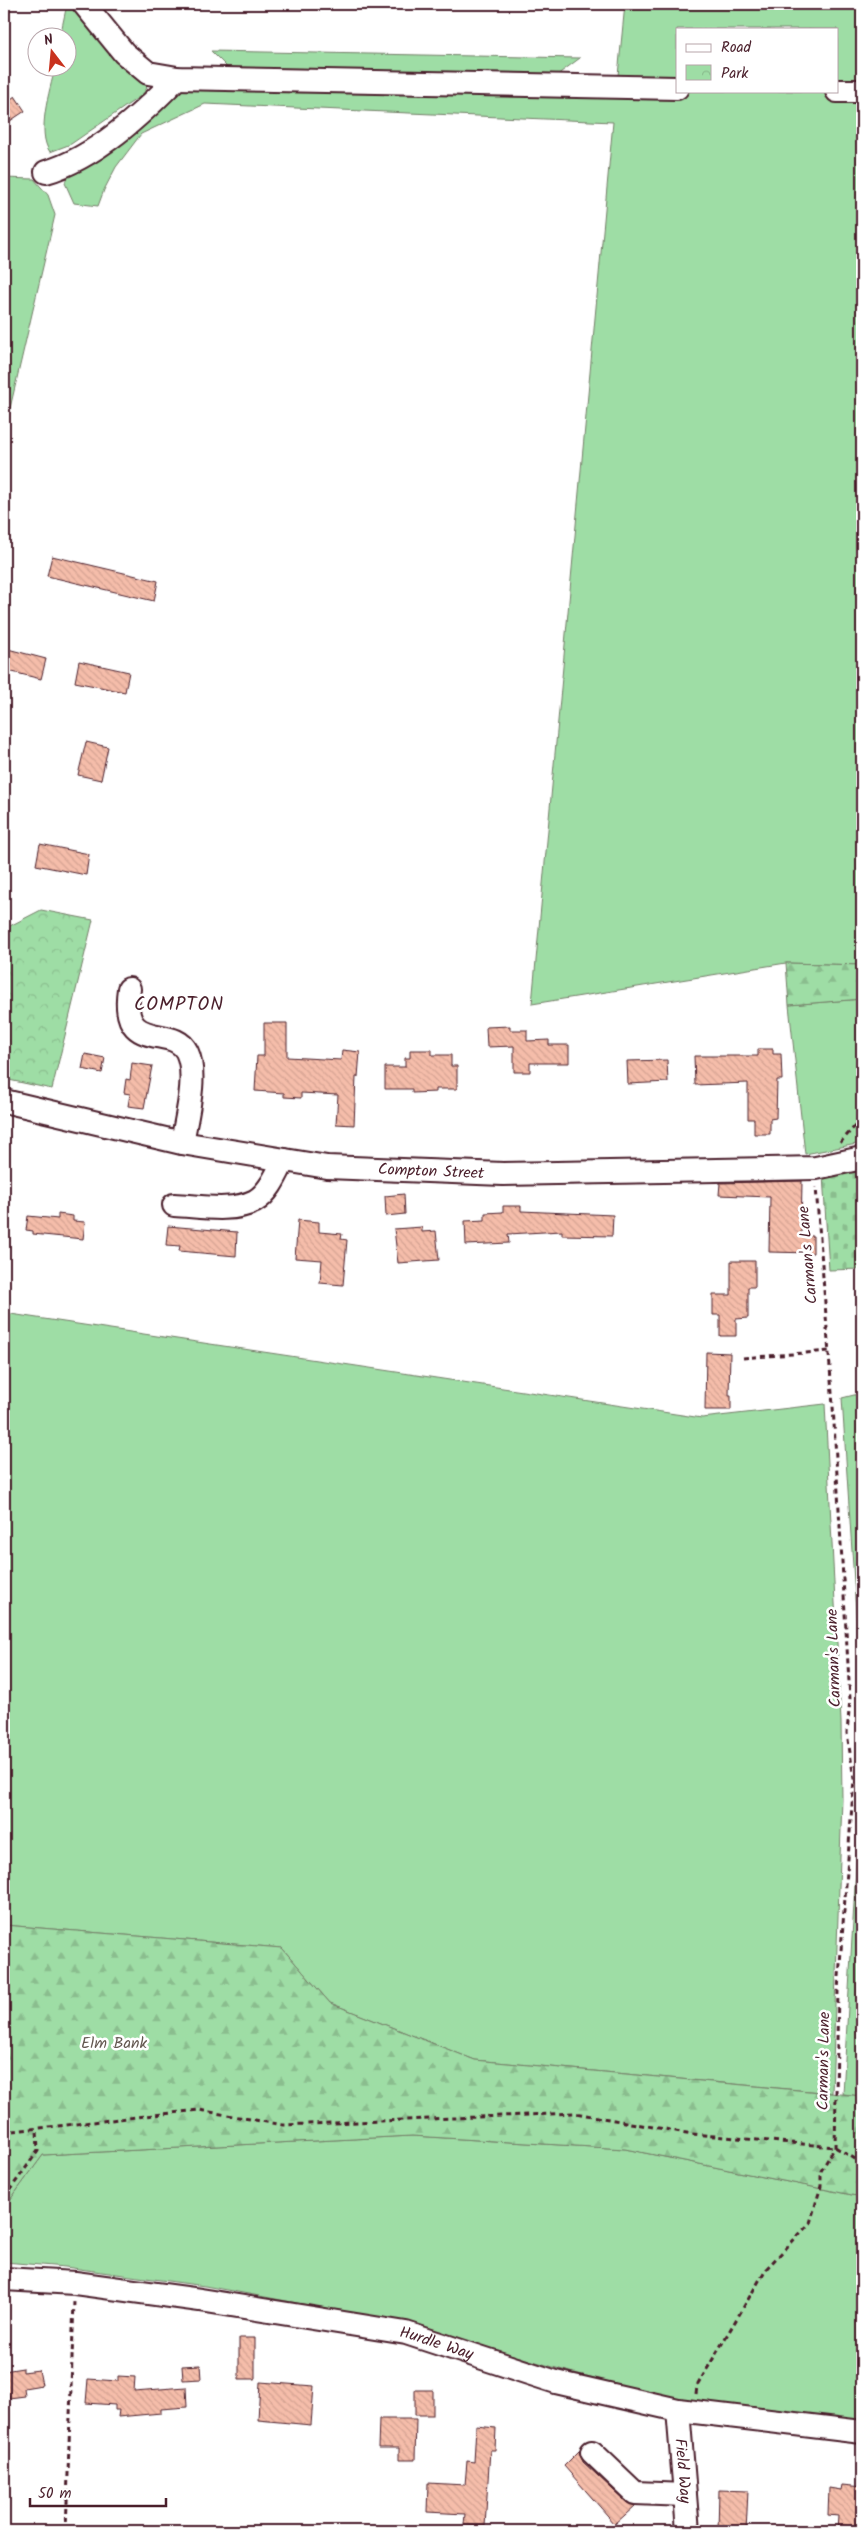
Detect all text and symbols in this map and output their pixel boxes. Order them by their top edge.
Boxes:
north arrow [28,28,78,78]
legend [676,28,838,92]
text: N [41,29,56,52]
text: Road [721,36,752,60]
text: Park [721,62,749,86]
district label: COMPTON [134,990,224,1020]
street label: Compton Street [377,1157,485,1186]
street label: Carman's Lane [791,1205,825,1305]
street label: Carman's Lane [820,1608,848,1708]
street label: Carman's Lane [811,2011,837,2111]
park label: Elm Bank [81,2031,148,2056]
street label: Hurdle Way [398,2320,477,2367]
street label: Field Way [668,2437,698,2505]
scale bar [30,2475,166,2507]
text: 50 m [38,2482,72,2506]

